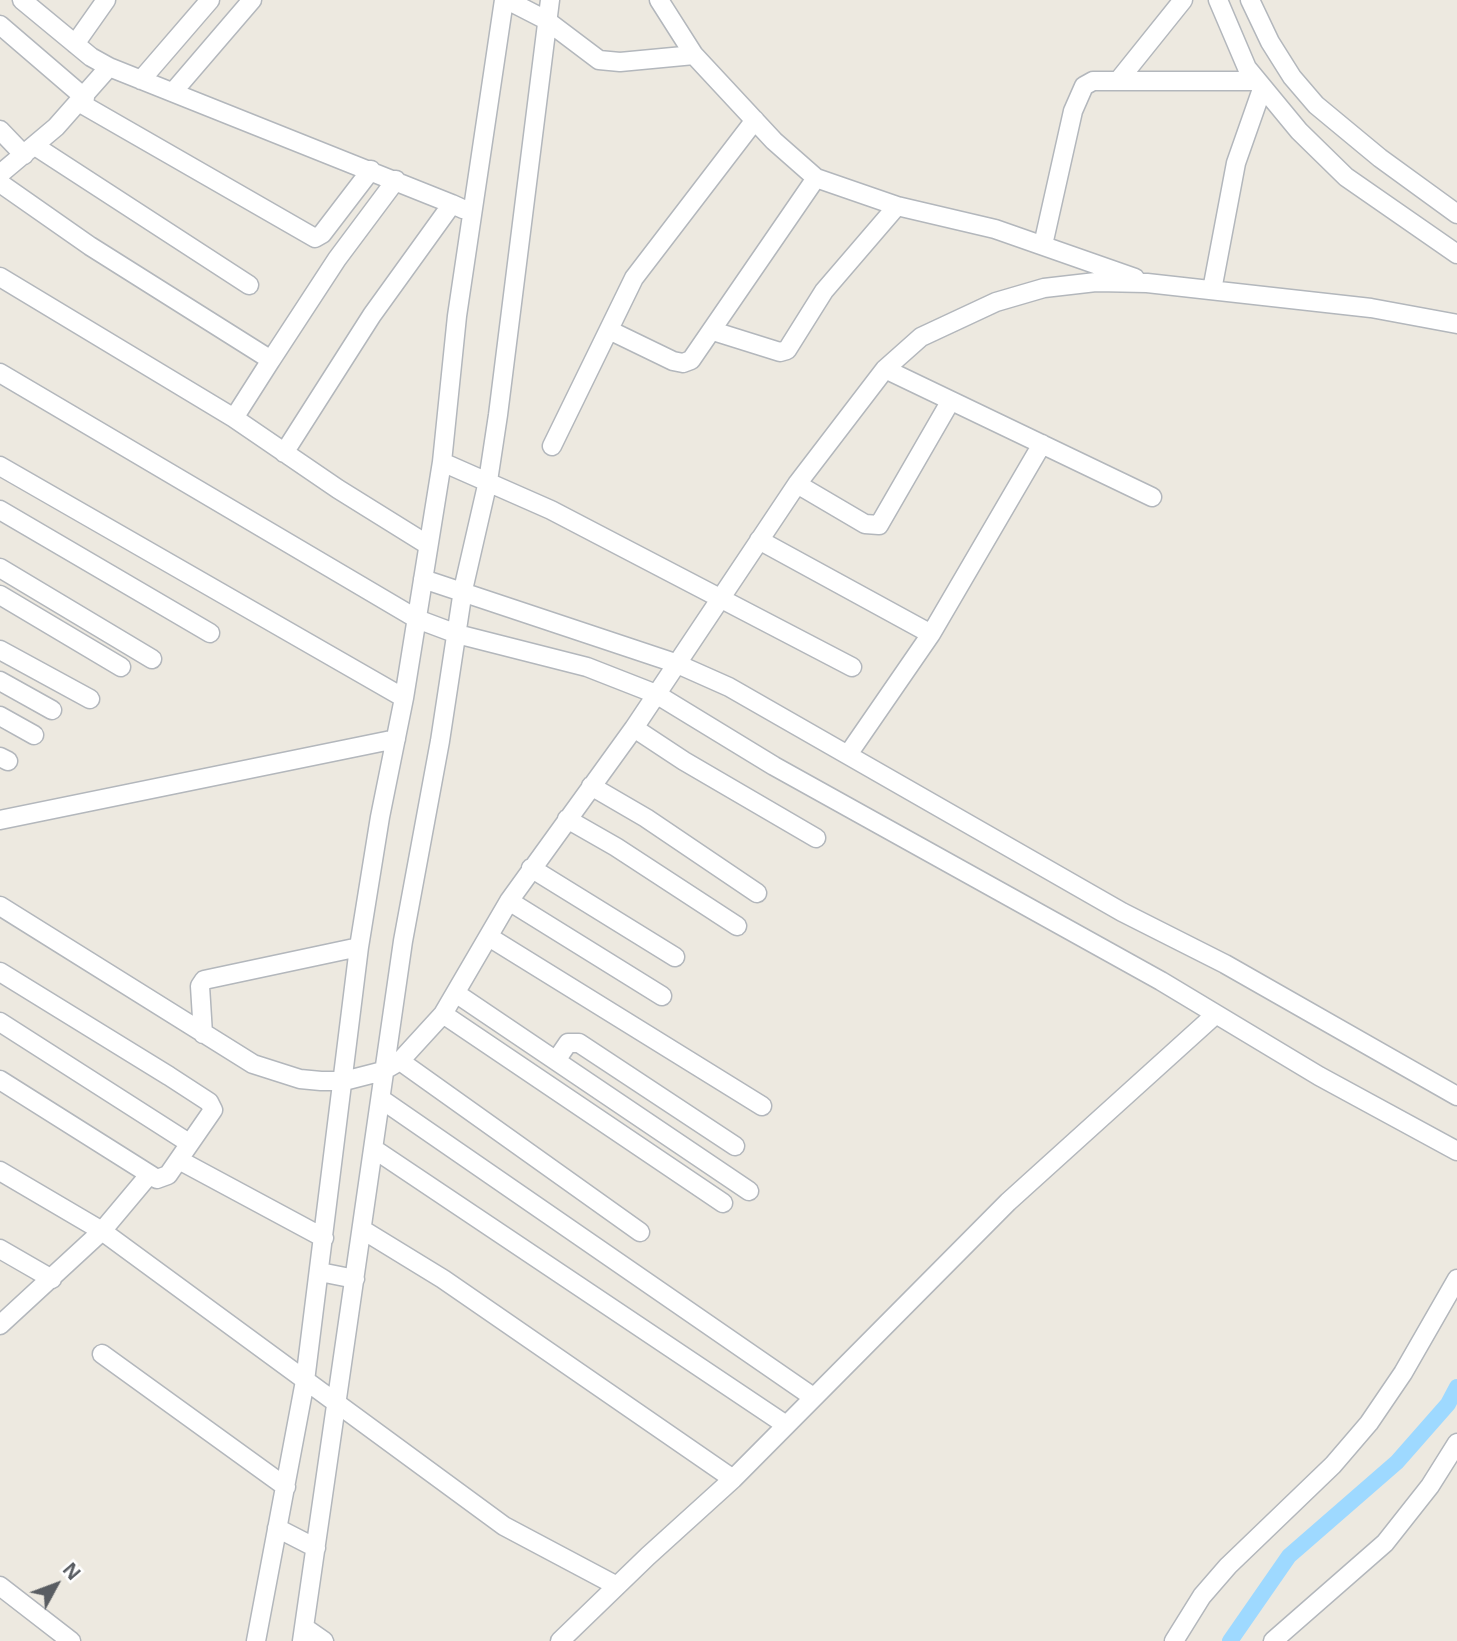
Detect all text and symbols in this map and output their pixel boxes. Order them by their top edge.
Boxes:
north arrow [21,1550,91,1620]
text: N [57,1557,87,1586]

